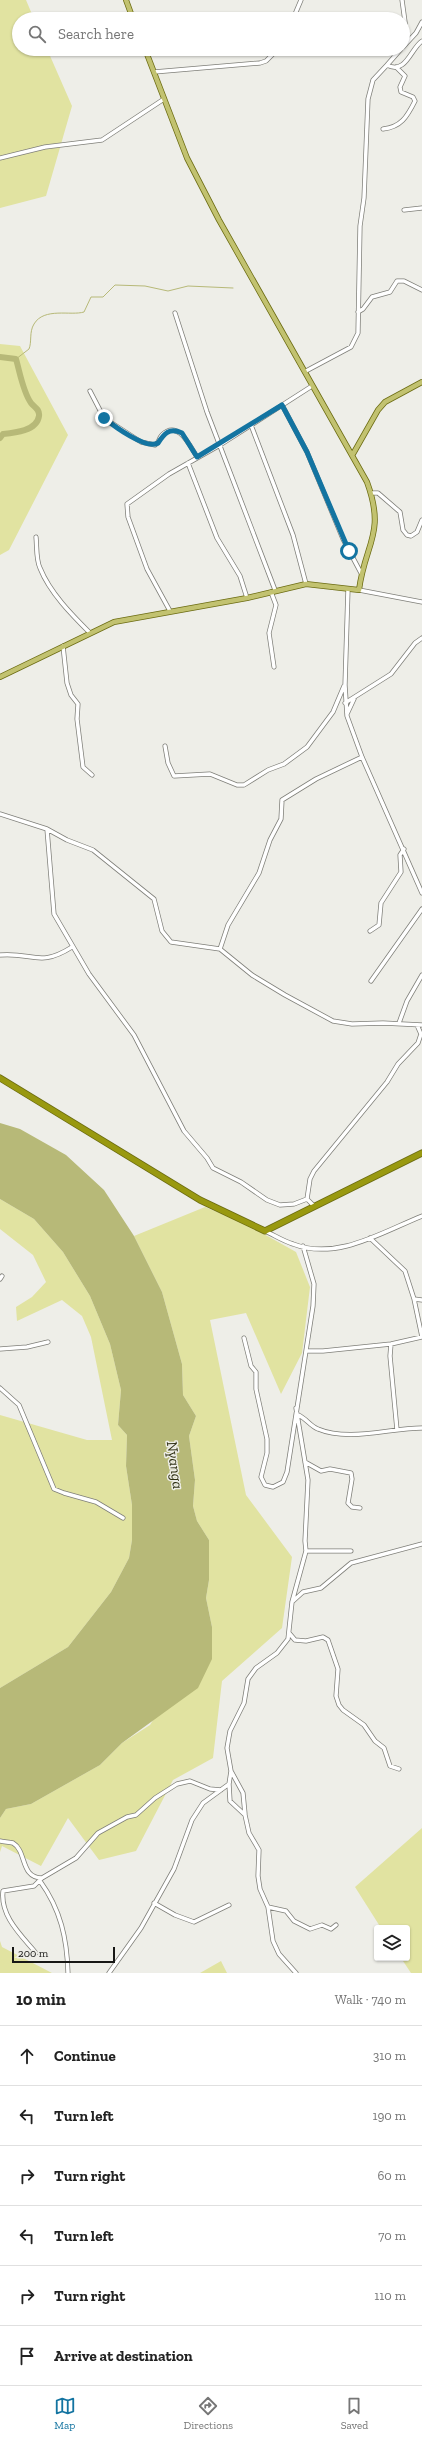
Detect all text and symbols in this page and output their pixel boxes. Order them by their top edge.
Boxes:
search box [12,12,410,56]
icon: search [26,23,48,45]
text: Search here [58,25,134,43]
route end [95,409,113,427]
route start [340,542,358,560]
water label: Nyanga [163,1440,187,1490]
map controls [374,1925,410,1961]
button: layers [374,1925,410,1961]
scale bar [12,1945,115,1964]
text: 200 m [18,1947,48,1960]
text: 10 min [16,1989,66,2009]
text: Walk · 740 m [335,1992,406,2007]
icon: ahead [16,2045,38,2067]
text: Continue [54,2047,116,2065]
text: 310 m [373,2048,406,2063]
icon: left [16,2105,38,2127]
text: Turn left [54,2107,114,2125]
text: 190 m [372,2108,406,2123]
icon: right [16,2165,38,2187]
text: Turn right [54,2167,125,2185]
text: 60 m [377,2168,406,2183]
icon: left [16,2225,38,2247]
text: Turn left [54,2227,114,2245]
text: 70 m [378,2228,406,2243]
icon: right [16,2285,38,2307]
text: Turn right [54,2287,125,2305]
text: 110 m [374,2288,406,2303]
icon: arrive [16,2345,38,2367]
text: Arrive at destination [54,2347,193,2365]
tab: Map [54,2395,76,2432]
tab: Directions [183,2395,233,2432]
tab: Saved [341,2395,368,2432]

